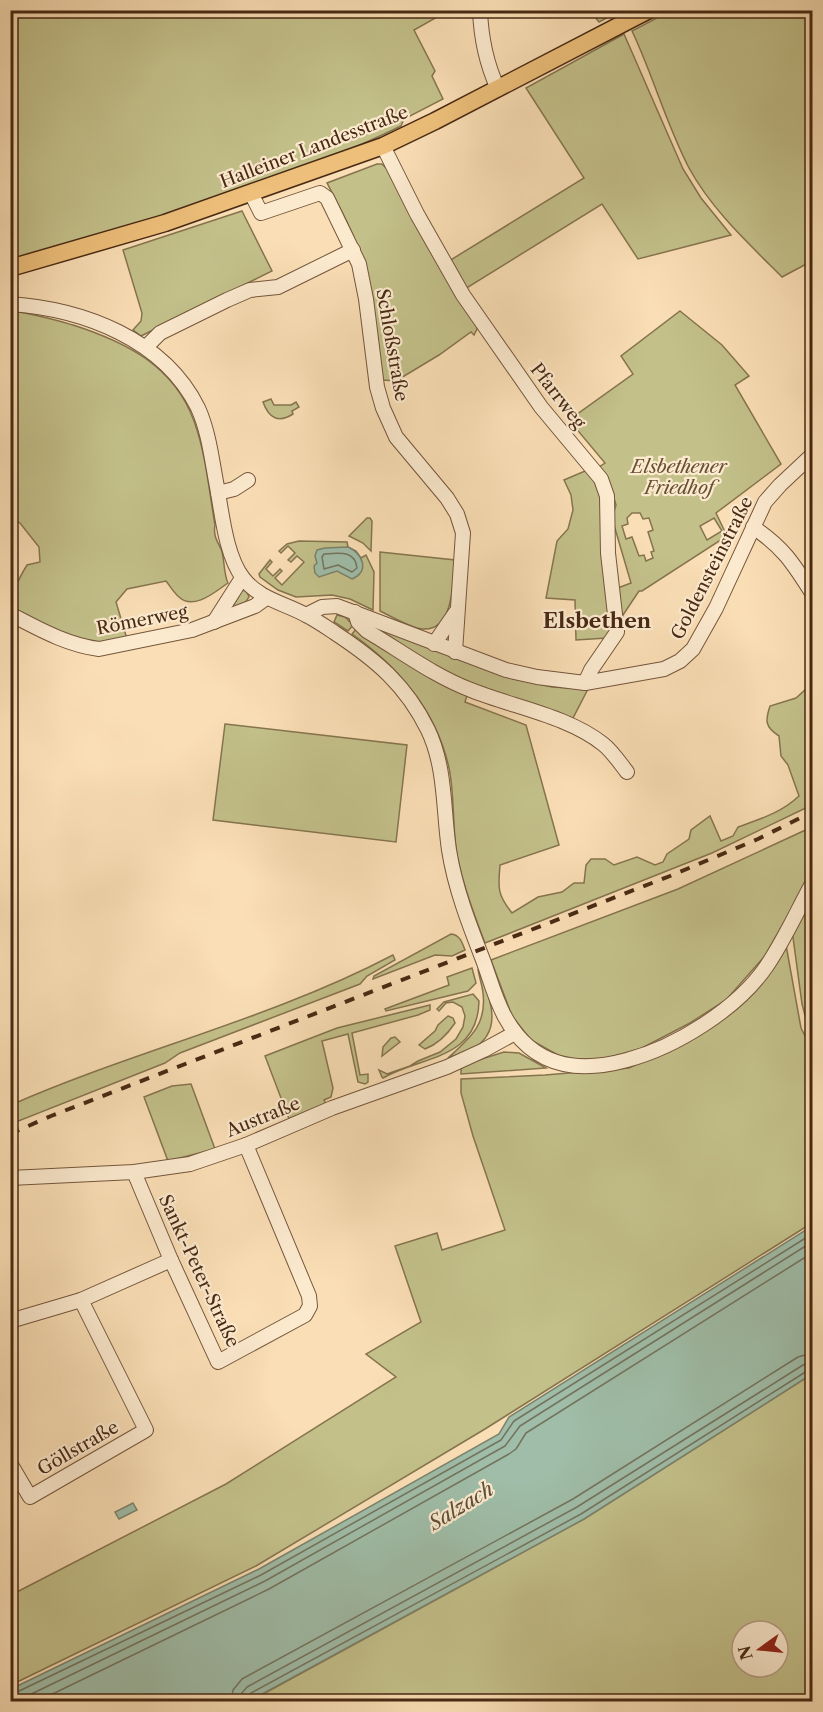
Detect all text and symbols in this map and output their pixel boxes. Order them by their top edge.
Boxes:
street label: Halleiner Landesstraße [217,101,411,193]
street label: Schloßstraße [371,287,413,403]
street label: Pfarrweg [526,359,591,433]
park label: Elsbethener Friedhof [629,456,728,499]
street label: Goldensteinstraße [666,493,758,643]
street label: Römerweg [95,600,190,640]
district label: Elsbethen [543,608,652,633]
street label: Austraße [222,1092,303,1142]
street label: Sankt-Peter-Straße [154,1191,244,1351]
street label: Göllstraße [34,1416,122,1480]
water label: Salzach [423,1477,498,1536]
north arrow [730,1619,790,1679]
text: N [734,1643,757,1662]

